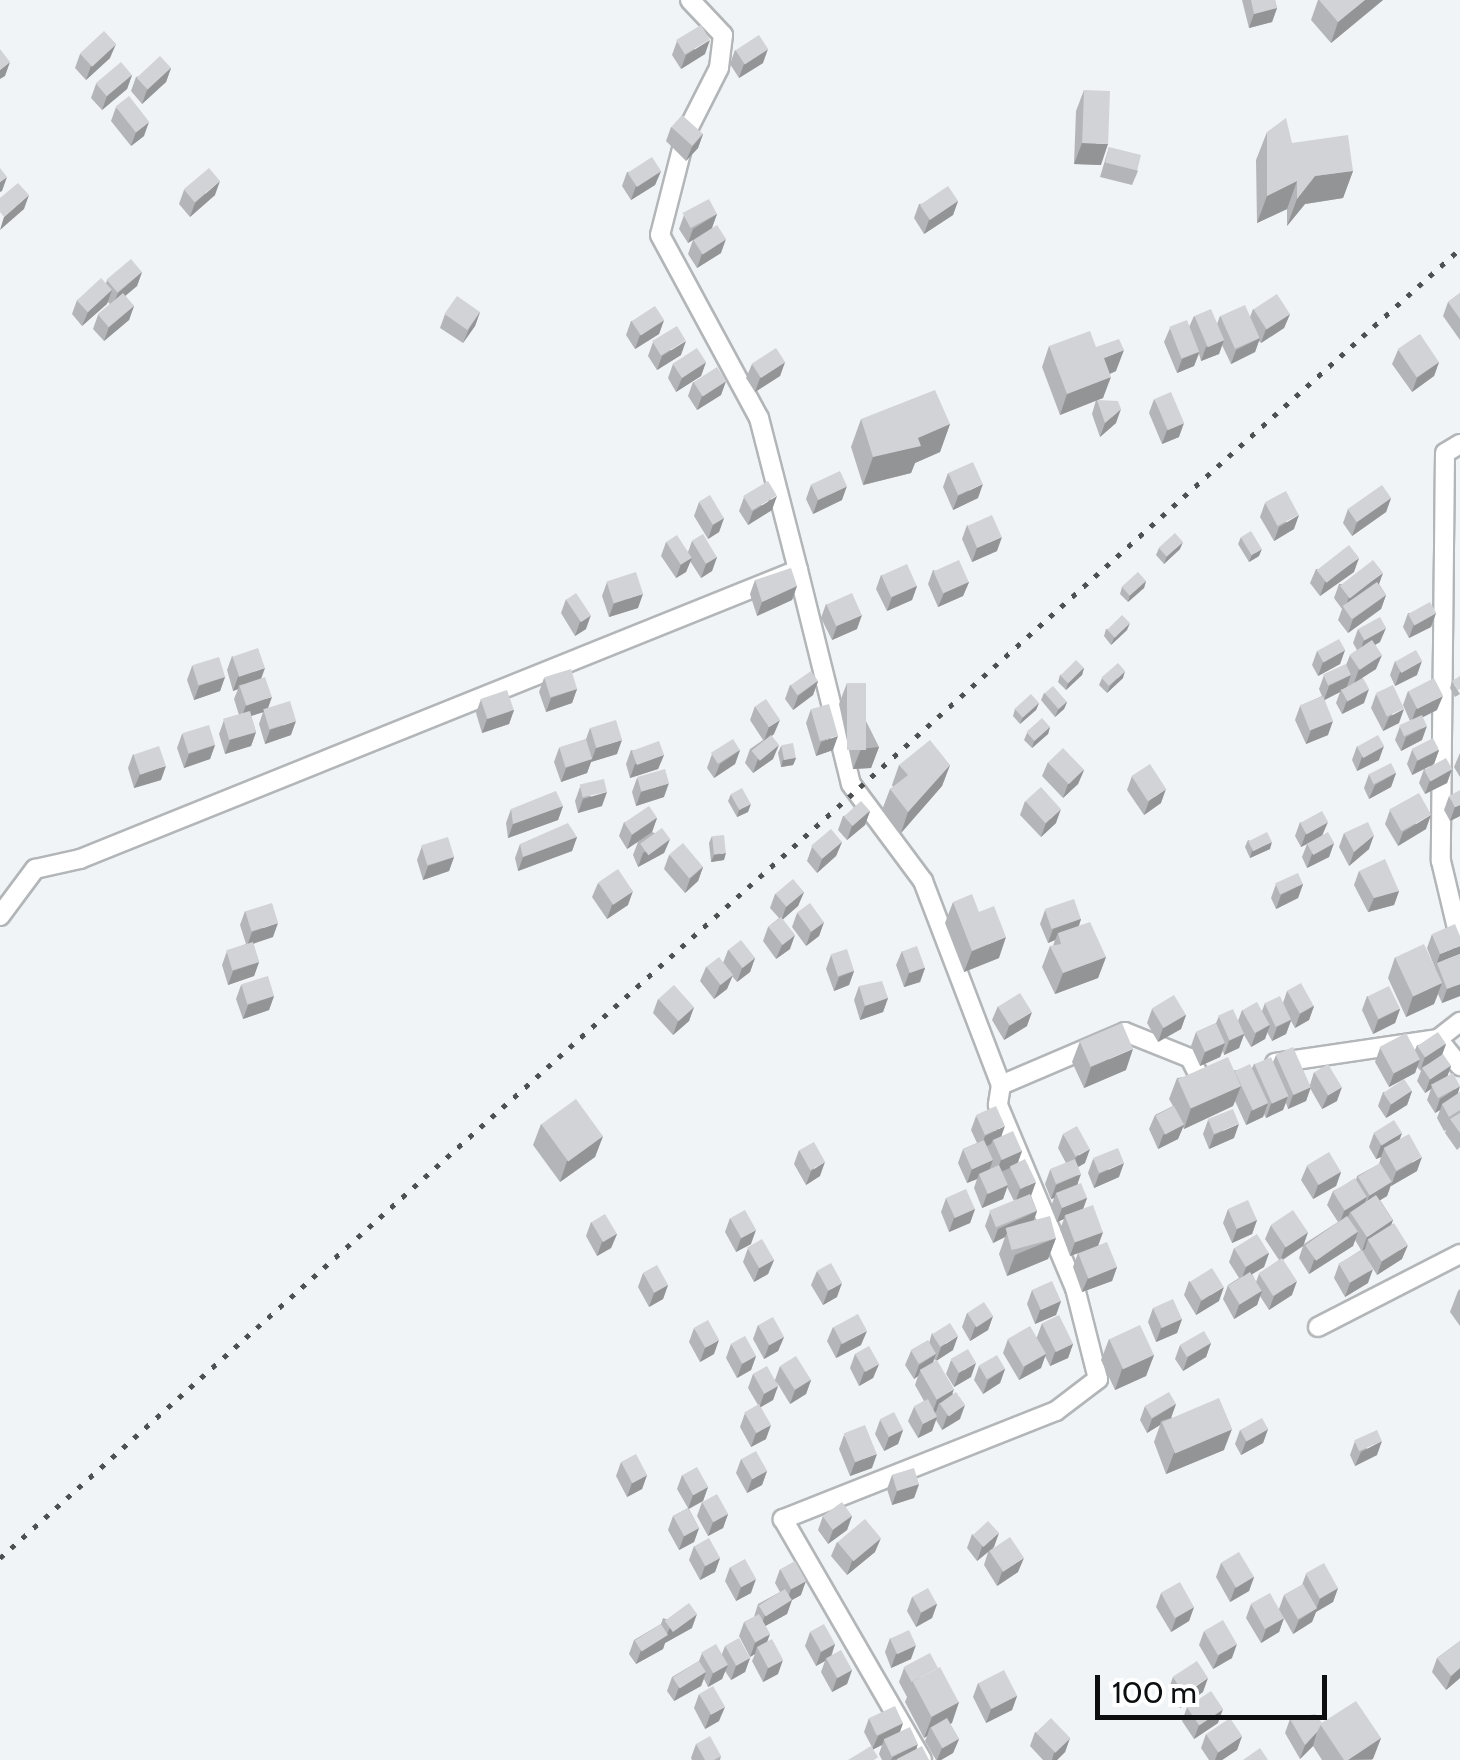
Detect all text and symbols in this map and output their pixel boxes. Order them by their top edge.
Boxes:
scale bar [1100,1655,1332,1717]
text: 100 m [1112,1674,1197,1711]

